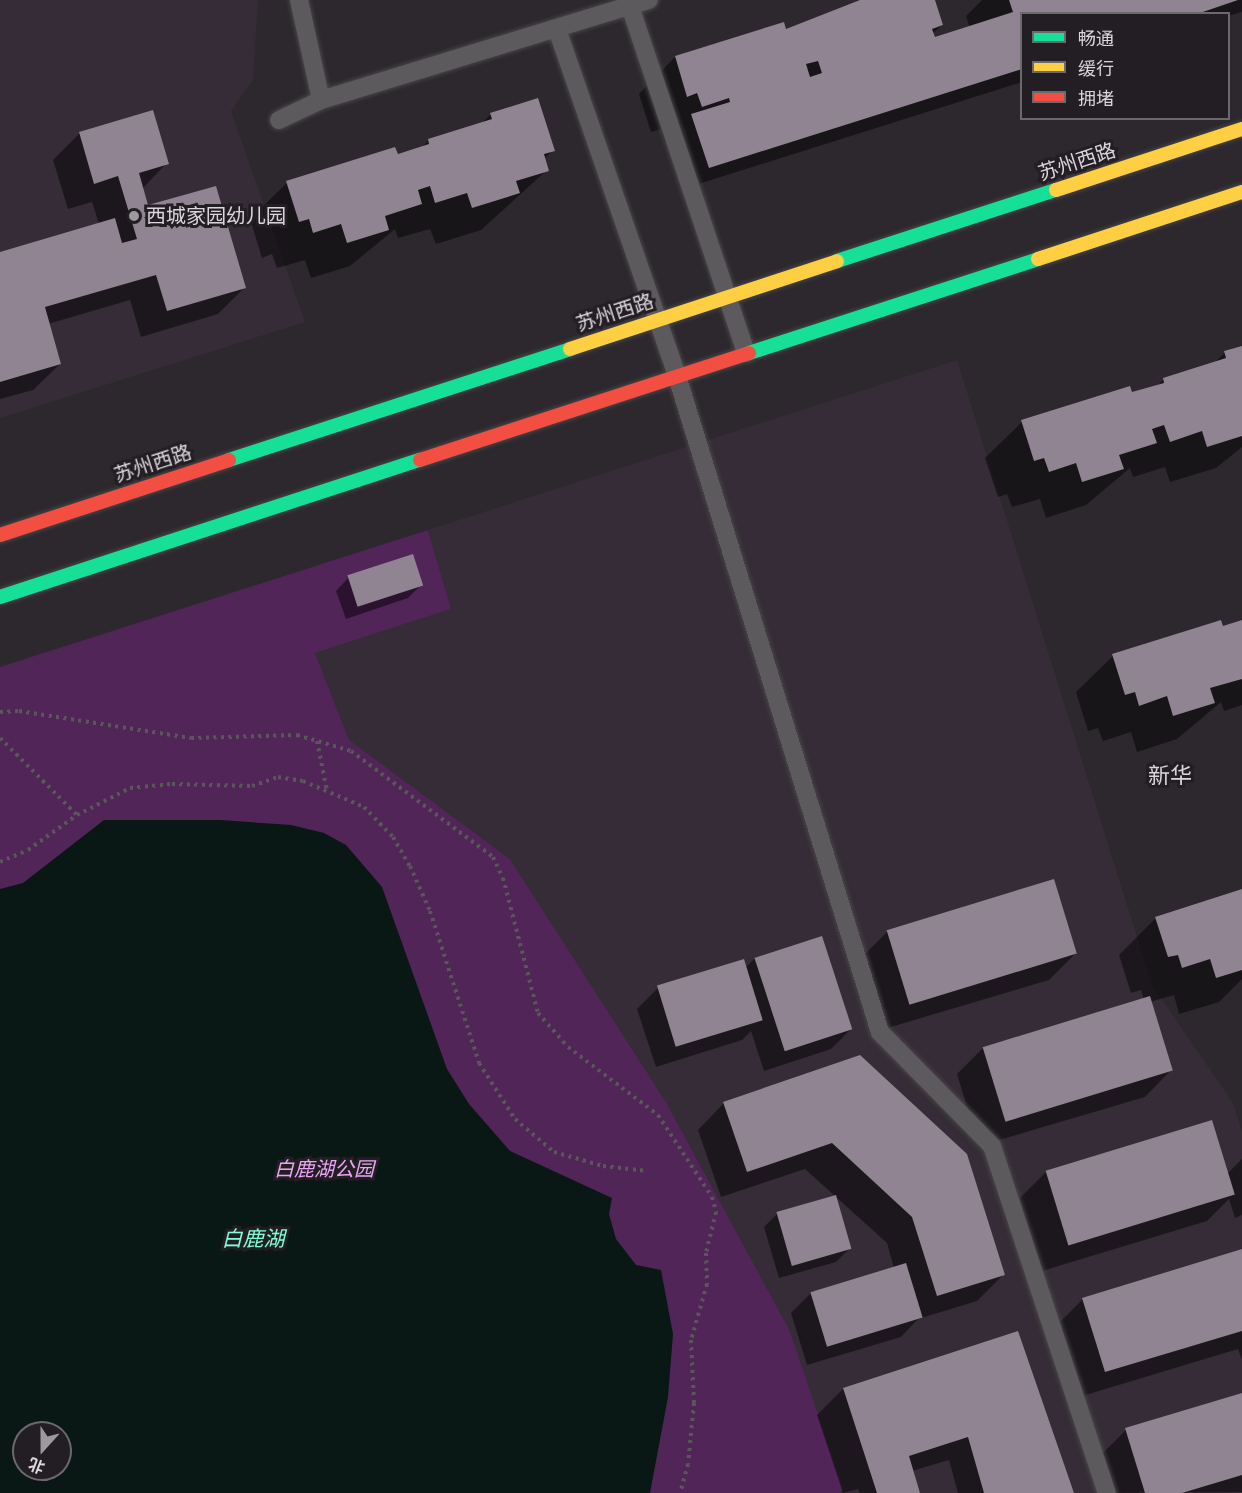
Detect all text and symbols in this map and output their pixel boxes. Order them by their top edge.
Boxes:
legend [1020,12,1230,120]
text: 畅通 [1078,28,1114,50]
text: 缓行 [1078,58,1114,80]
text: 拥堵 [1078,88,1114,110]
street label: 苏州西路 [1035,138,1119,186]
place label: 西城家园幼儿园 [146,204,286,228]
marker: 西城家园幼儿园 [127,209,141,223]
street label: 苏州西路 [573,289,657,337]
street label: 苏州西路 [111,440,195,488]
district label: 新华 [1148,763,1192,789]
park label: 白鹿湖公园 [274,1157,374,1181]
water label: 白鹿湖 [222,1226,284,1252]
north arrow [12,1421,72,1481]
text: 北 [25,1454,47,1478]

